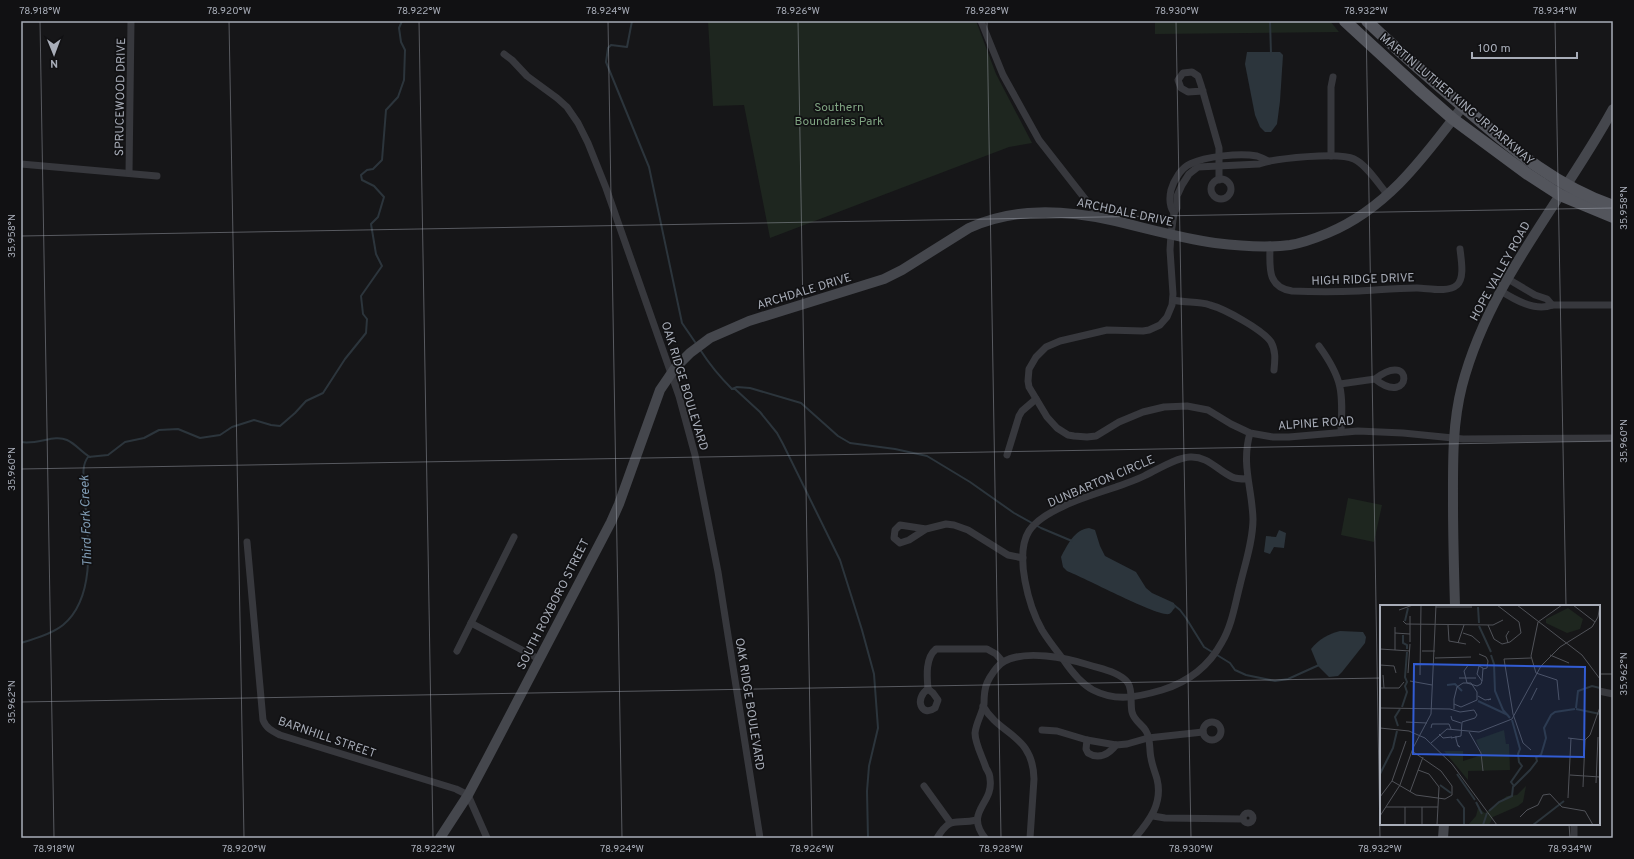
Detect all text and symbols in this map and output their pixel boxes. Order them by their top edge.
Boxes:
text: 78.918°W [19,5,61,18]
text: 78.920°W [207,5,251,18]
text: 78.922°W [397,5,441,18]
text: 78.924°W [586,5,630,18]
text: 78.926°W [776,5,820,18]
text: 78.928°W [965,5,1009,18]
text: 78.930°W [1155,5,1199,18]
text: 78.932°W [1344,5,1388,18]
text: 78.934°W [1533,5,1577,18]
street label: MARTIN LUTHER KING JR PARKWAY [1376,30,1537,169]
north arrow [34,34,74,74]
scale bar [1472,34,1577,60]
street label: SPRUCEWOOD DRIVE [112,38,130,156]
text: 100 m [1478,41,1511,57]
text: N [50,56,58,70]
park label: Southern Boundaries Park [795,100,883,130]
text: 35.958°N [1618,186,1631,230]
street label: ARCHDALE DRIVE [1075,195,1175,231]
text: 35.958°N [6,214,19,258]
street label: HOPE VALLEY ROAD [1467,219,1535,324]
street label: ARCHDALE DRIVE [755,270,854,314]
street label: HIGH RIDGE DRIVE [1311,270,1415,290]
street label: OAK RIDGE BOULEVARD [657,320,711,453]
street label: ALPINE ROAD [1277,413,1355,435]
text: 35.960°N [1618,419,1631,463]
text: 35.960°N [6,447,19,491]
street label: DUNBARTON CIRCLE [1045,452,1157,512]
water label: Third Fork Creek [77,474,97,567]
street label: SOUTH ROXBORO STREET [514,536,594,673]
inset map [1380,605,1600,825]
street label: OAK RIDGE BOULEVARD [731,637,767,772]
text: 35.962°N [1618,652,1631,696]
text: 35.962°N [6,680,19,724]
street label: BARNHILL STREET [276,714,378,762]
text: 78.918°W [33,843,75,856]
text: 78.920°W [222,843,266,856]
text: 78.922°W [411,843,455,856]
text: 78.924°W [600,843,644,856]
text: 78.926°W [790,843,834,856]
text: 78.928°W [979,843,1023,856]
text: 78.930°W [1169,843,1213,856]
text: 78.932°W [1358,843,1402,856]
text: 78.934°W [1548,843,1592,856]

